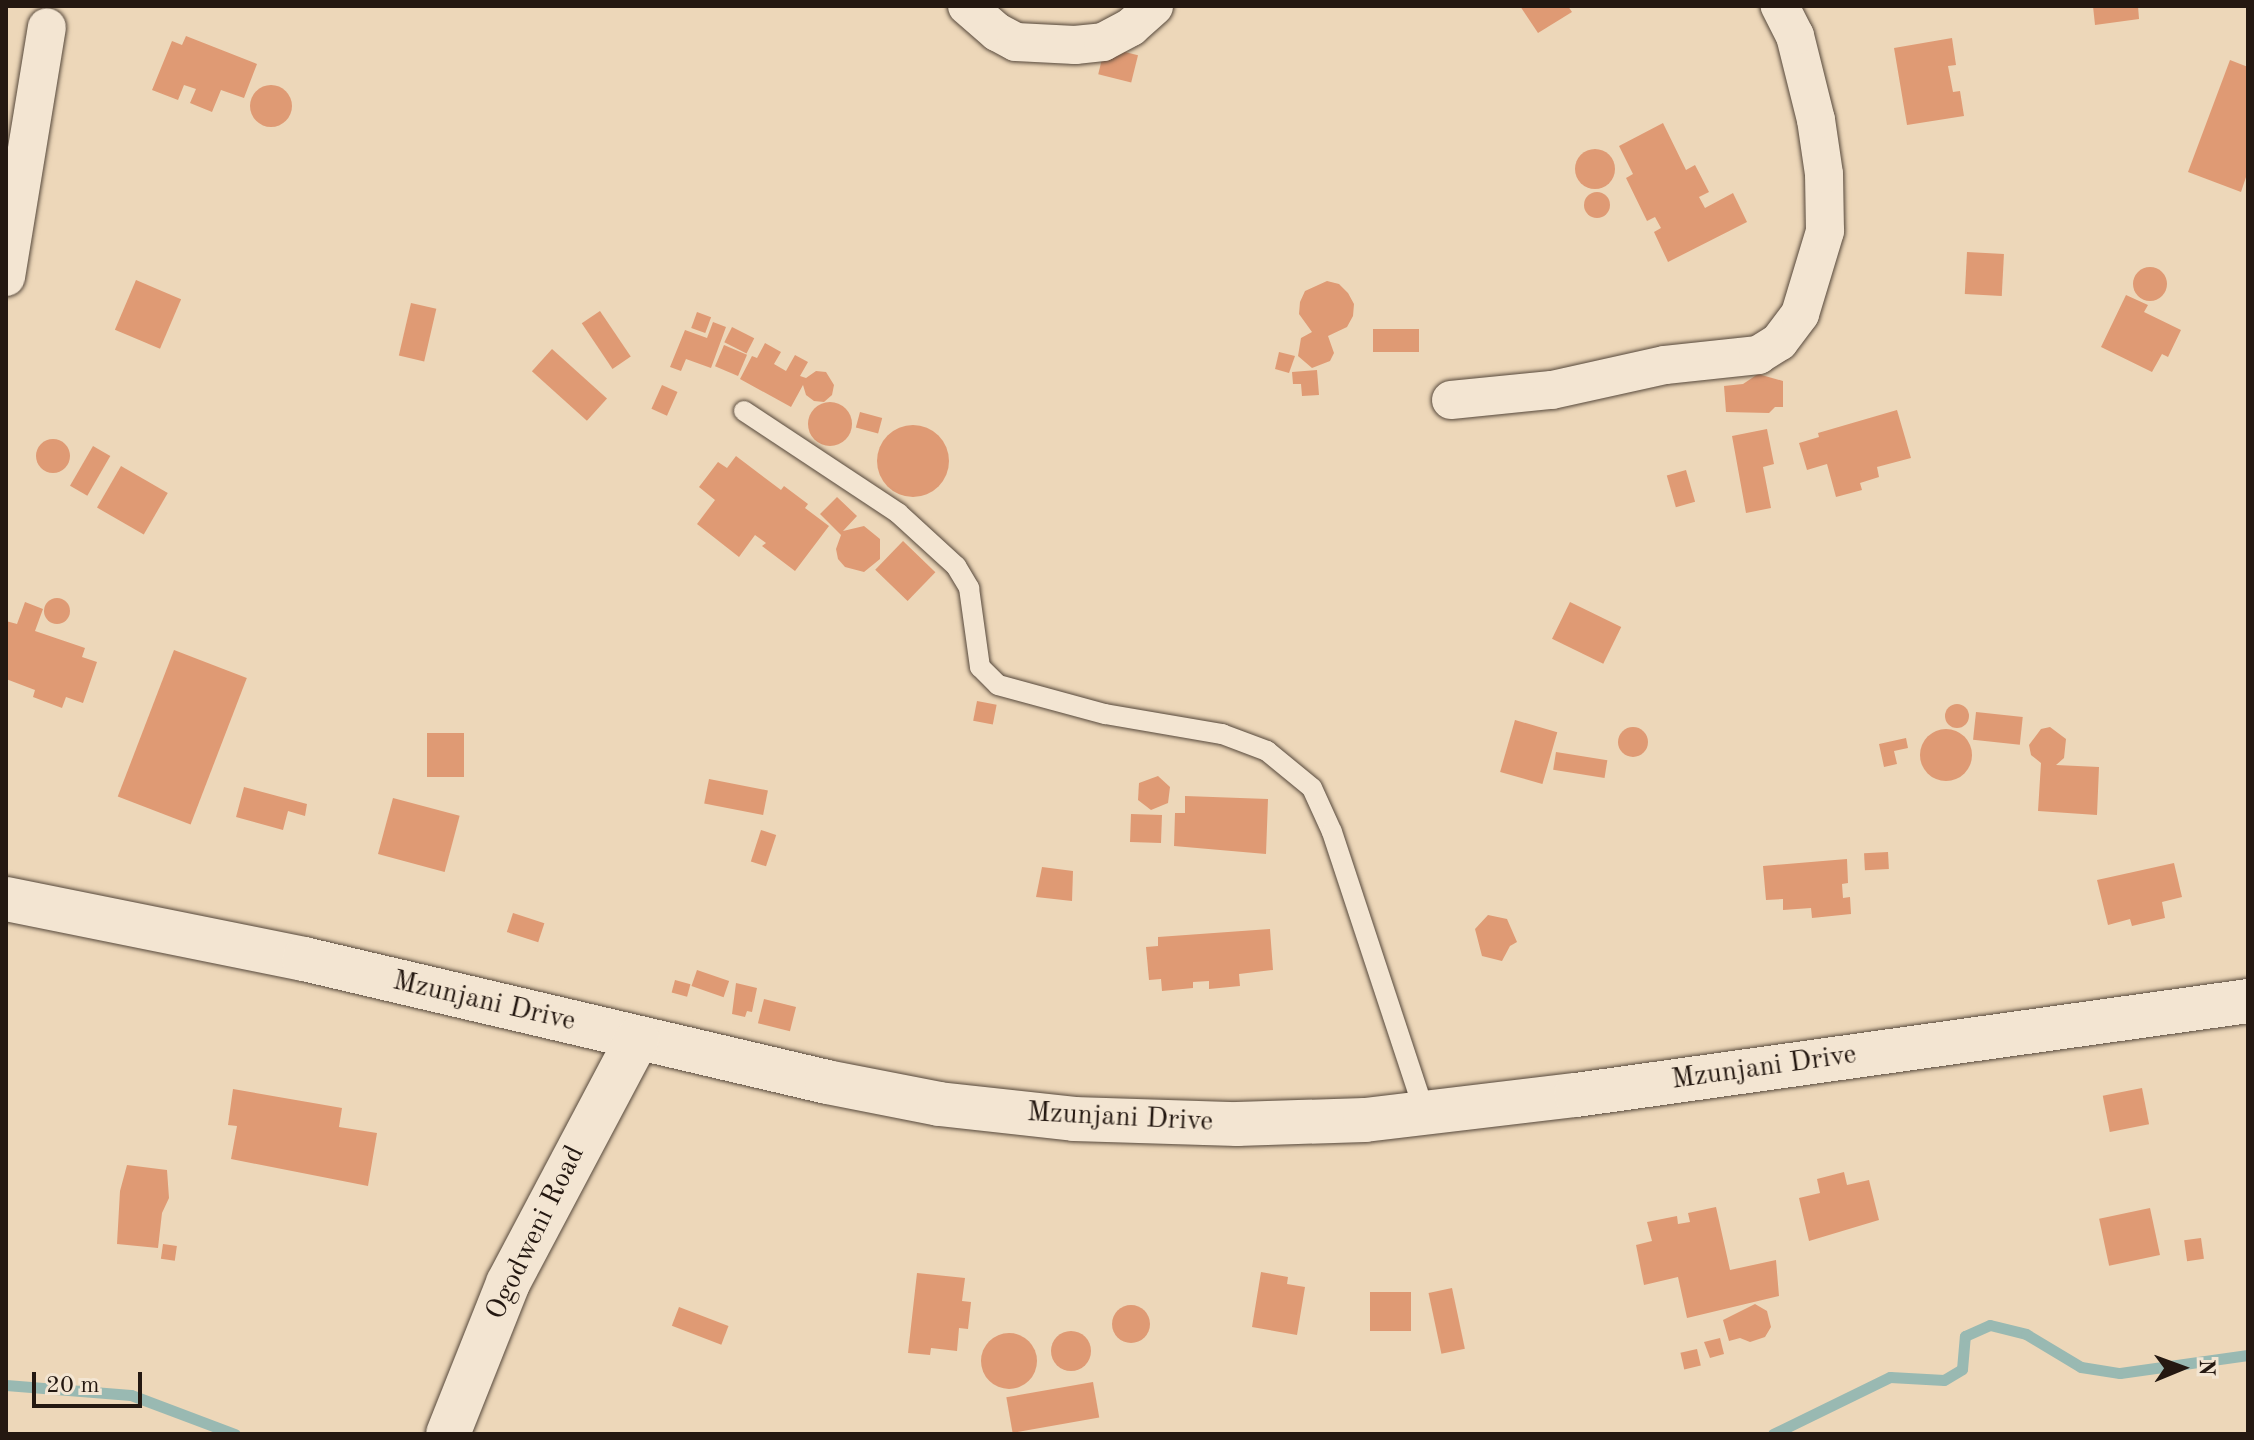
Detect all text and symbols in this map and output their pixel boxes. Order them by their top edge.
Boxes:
street label: Mzunjani Drive [389,965,579,1039]
street label: Mzunjani Drive [1669,1038,1859,1098]
street label: Mzunjani Drive [1026,1096,1214,1140]
street label: Ogodweni Road [479,1141,593,1325]
north arrow [2142,1328,2222,1408]
scale bar [36,1356,146,1406]
text: N [2195,1359,2217,1376]
text: 20 m [46,1374,100,1398]

